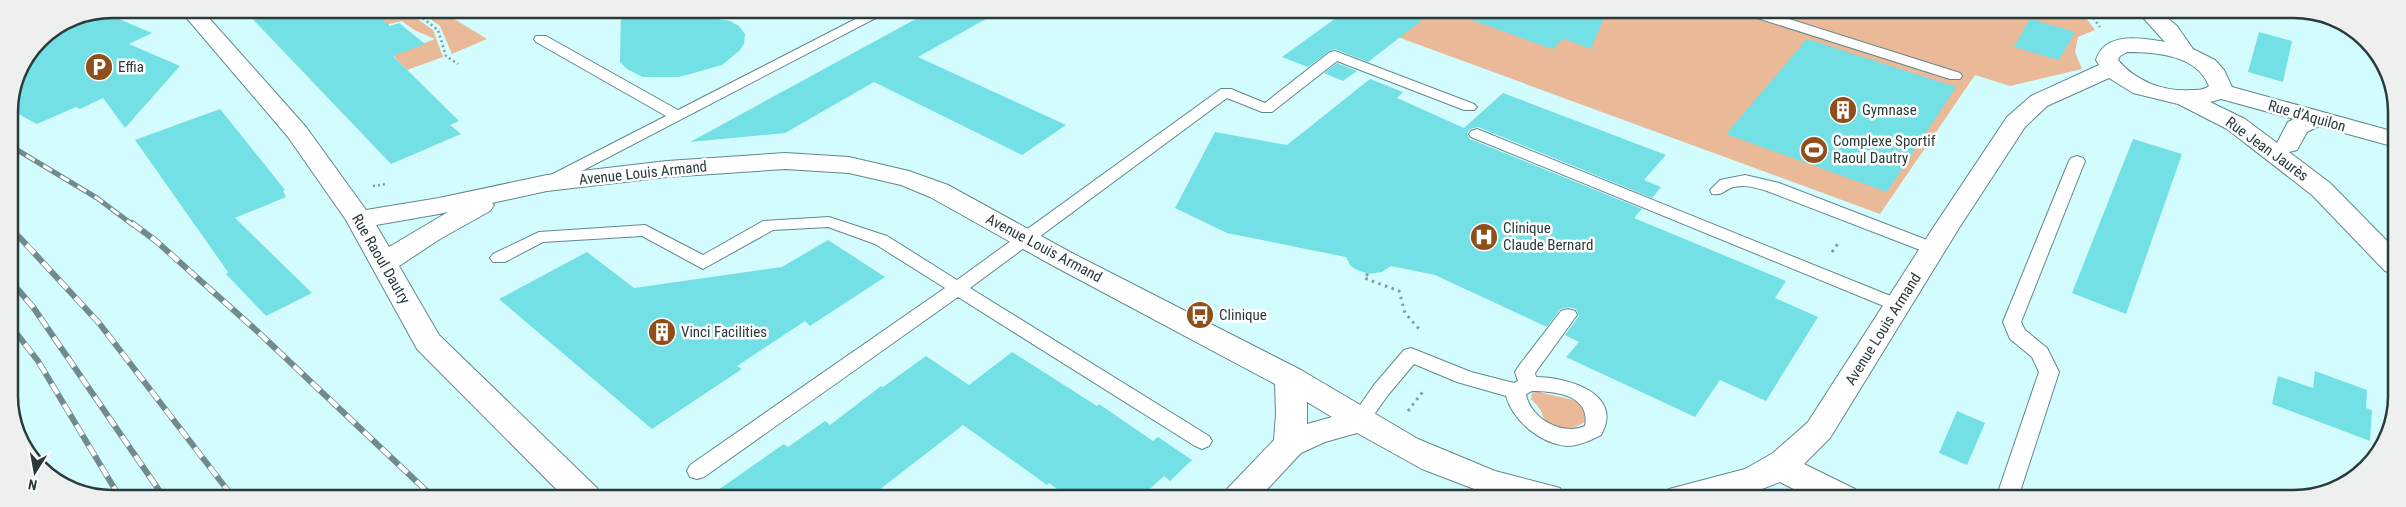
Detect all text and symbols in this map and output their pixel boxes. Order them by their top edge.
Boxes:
parking icon: Effia [84,52,114,82]
place label: Effia [118,58,144,76]
building icon: Gymnase [1828,95,1858,125]
street label: Rue d'Aquilon [2266,96,2348,136]
place label: Gymnase [1862,101,1917,119]
street label: Rue Jean Jaurès [2222,113,2312,185]
place label: Complexe Sportif Raoul Dautry [1833,132,1936,167]
sports icon: Complexe Sportif Raoul Dautry [1799,135,1829,165]
street label: Avenue Louis Armand [578,157,708,189]
street label: Avenue Louis Armand [983,210,1105,286]
street label: Rue Raoul Dautry [348,211,414,307]
place label: Clinique Claude Bernard [1503,219,1593,254]
hospital icon: Clinique Claude Bernard [1469,222,1499,252]
street label: Avenue Louis Armand [1841,270,1925,388]
bus stop icon: Clinique [1185,300,1215,330]
place label: Clinique [1219,306,1267,324]
building icon: Vinci Facilities [647,317,677,347]
place label: Vinci Facilities [681,323,767,341]
north arrow [10,447,60,497]
text: N [27,476,38,493]

